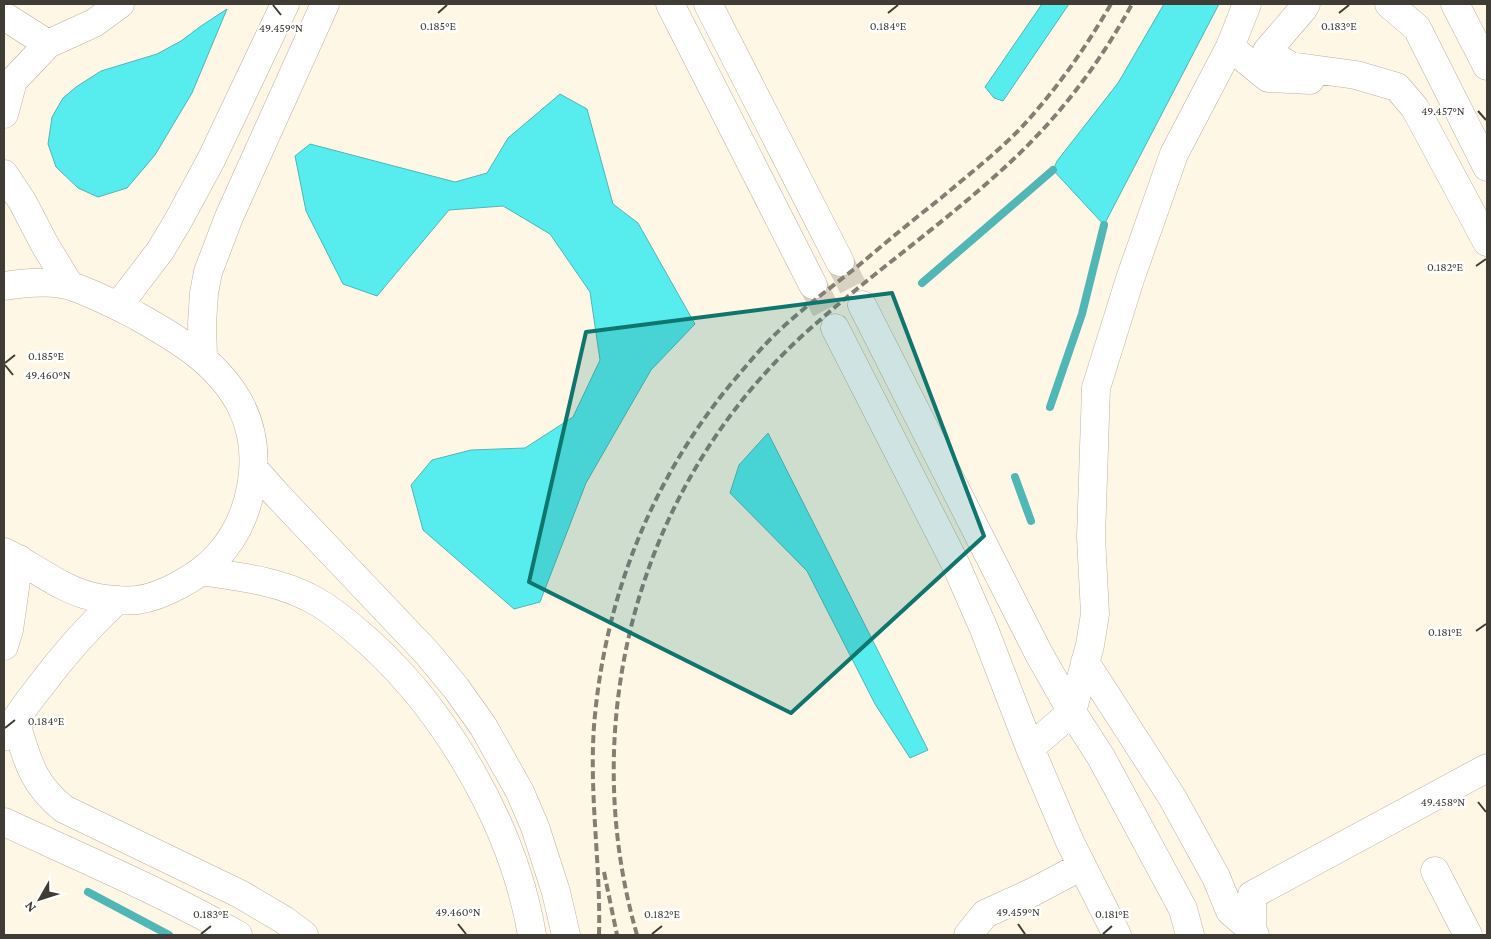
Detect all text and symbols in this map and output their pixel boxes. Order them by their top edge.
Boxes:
text: 0.185°E [420,19,456,33]
text: 0.184°E [870,19,907,33]
text: 0.183°E [1321,19,1357,33]
text: 49.459°N [259,21,303,35]
text: 49.457°N [1421,104,1465,118]
text: 0.182°E [1427,260,1463,274]
text: 0.185°E [28,349,64,363]
text: 49.460°N [25,368,71,382]
text: 0.181°E [1428,625,1463,639]
text: 0.184°E [28,714,65,728]
text: 49.458°N [1421,795,1465,809]
north arrow [15,874,65,924]
text: N [20,898,39,916]
text: 49.460°N [435,905,481,919]
text: 49.459°N [996,905,1040,919]
text: 0.183°E [193,907,229,921]
text: 0.182°E [644,907,680,921]
text: 0.181°E [1095,907,1130,921]

